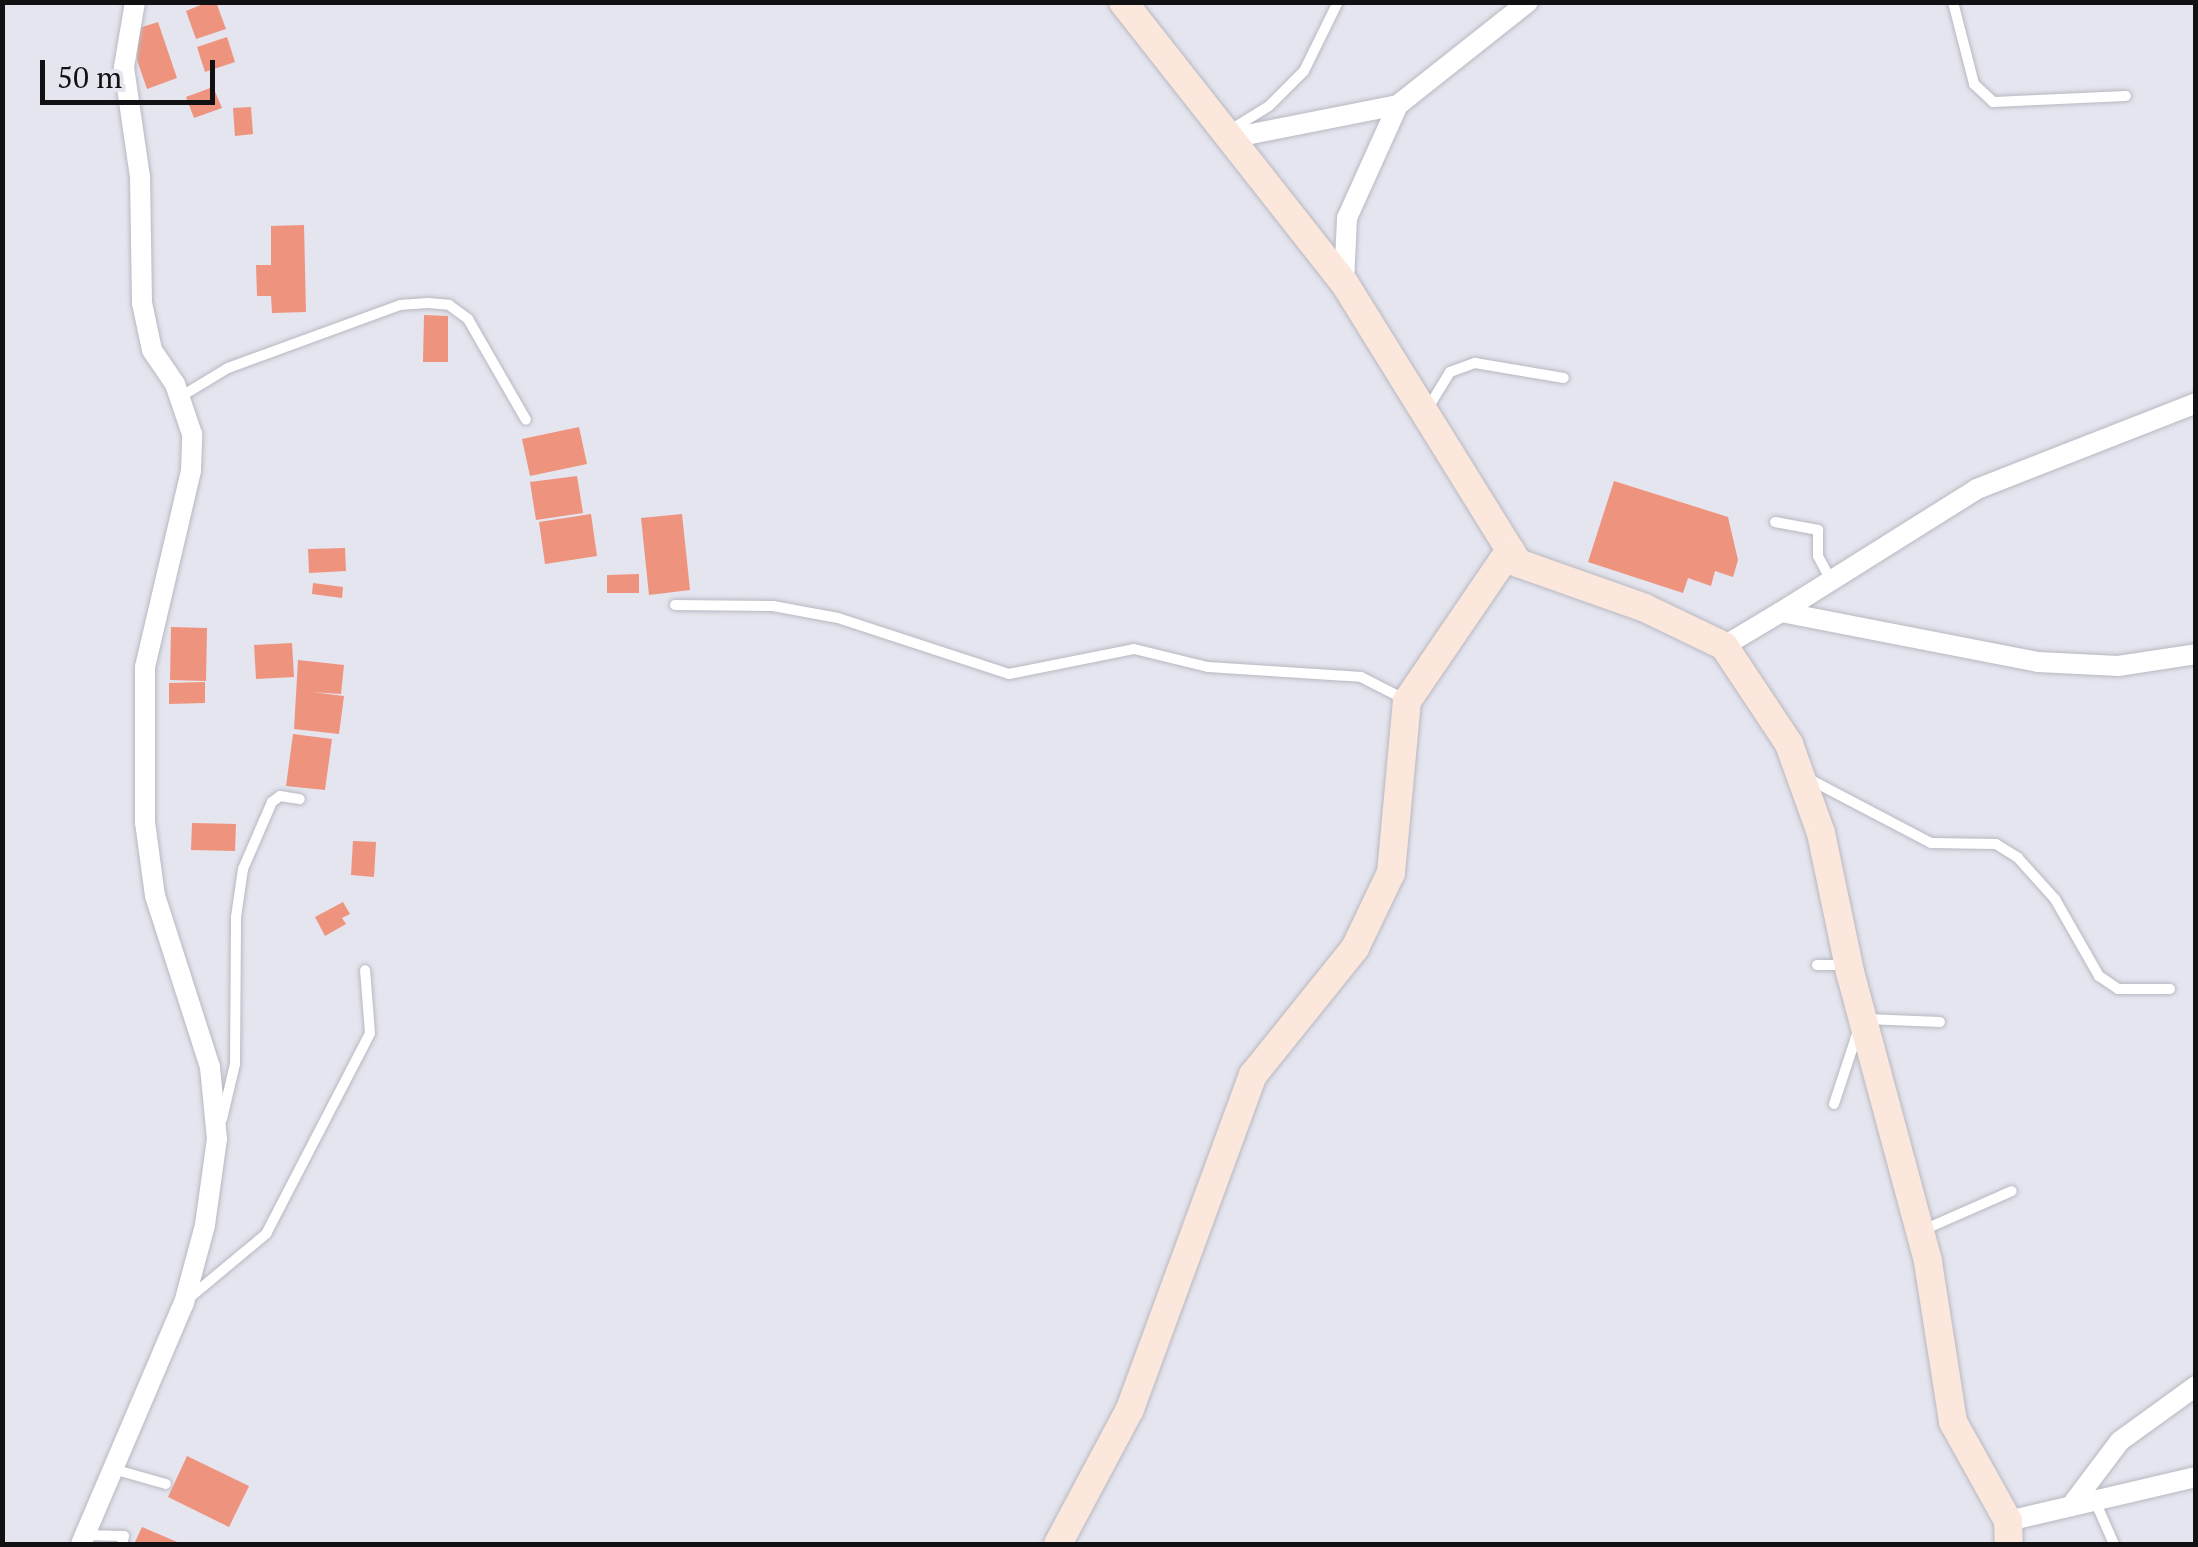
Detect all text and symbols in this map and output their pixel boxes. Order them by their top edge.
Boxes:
scale bar [45,40,220,102]
text: 50 m [57,57,122,97]

